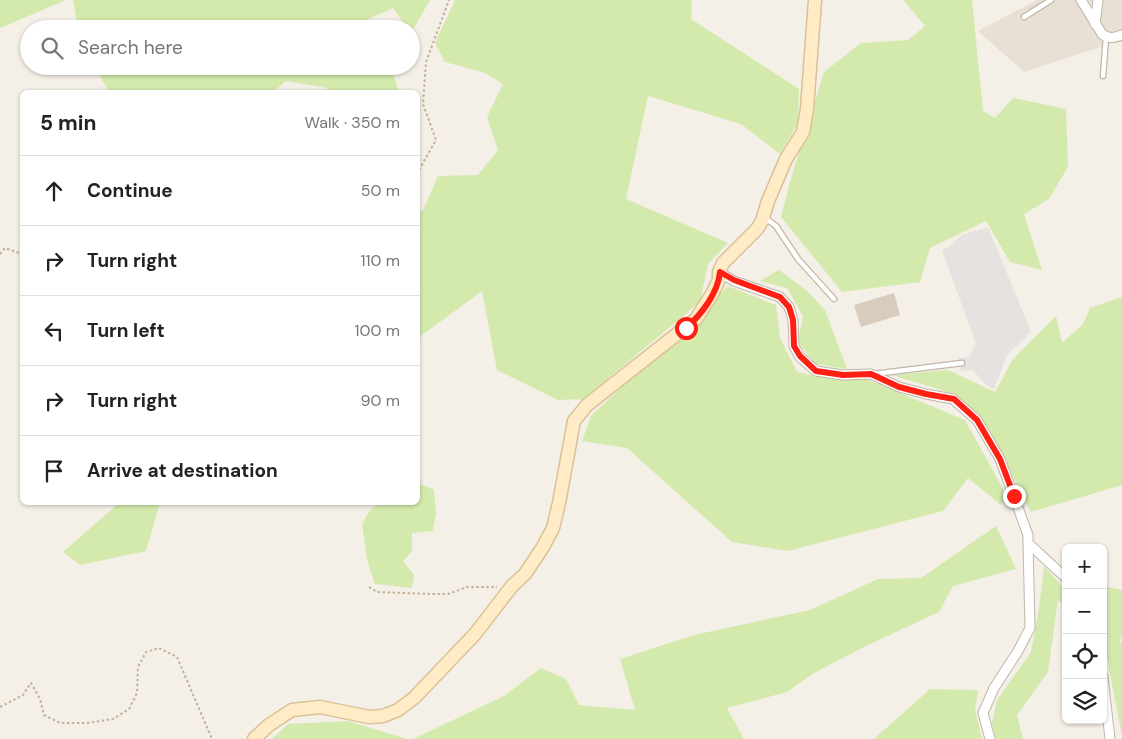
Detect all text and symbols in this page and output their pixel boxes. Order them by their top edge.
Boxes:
search box [20,20,420,75]
icon: search [38,34,66,62]
text: Search here [78,35,183,60]
text: 5 min [40,109,96,137]
text: Walk · 350 m [305,112,400,133]
icon: ahead [40,177,68,205]
text: Continue [87,178,173,203]
text: 50 m [361,180,400,201]
icon: right [40,247,68,275]
text: Turn right [87,248,177,273]
text: 110 m [361,250,400,271]
icon: left [40,317,68,345]
route start [675,317,698,340]
text: Turn left [87,318,165,343]
text: 100 m [355,320,400,341]
icon: right [40,387,68,415]
text: Turn right [87,388,177,413]
text: 90 m [360,390,400,411]
icon: arrive [40,457,68,485]
text: Arrive at destination [87,458,278,483]
route end [1003,485,1026,508]
map controls [1062,544,1107,724]
button: + [1062,544,1107,589]
button: − [1062,589,1107,634]
button: locate [1062,634,1107,679]
button: layers [1062,679,1107,724]

